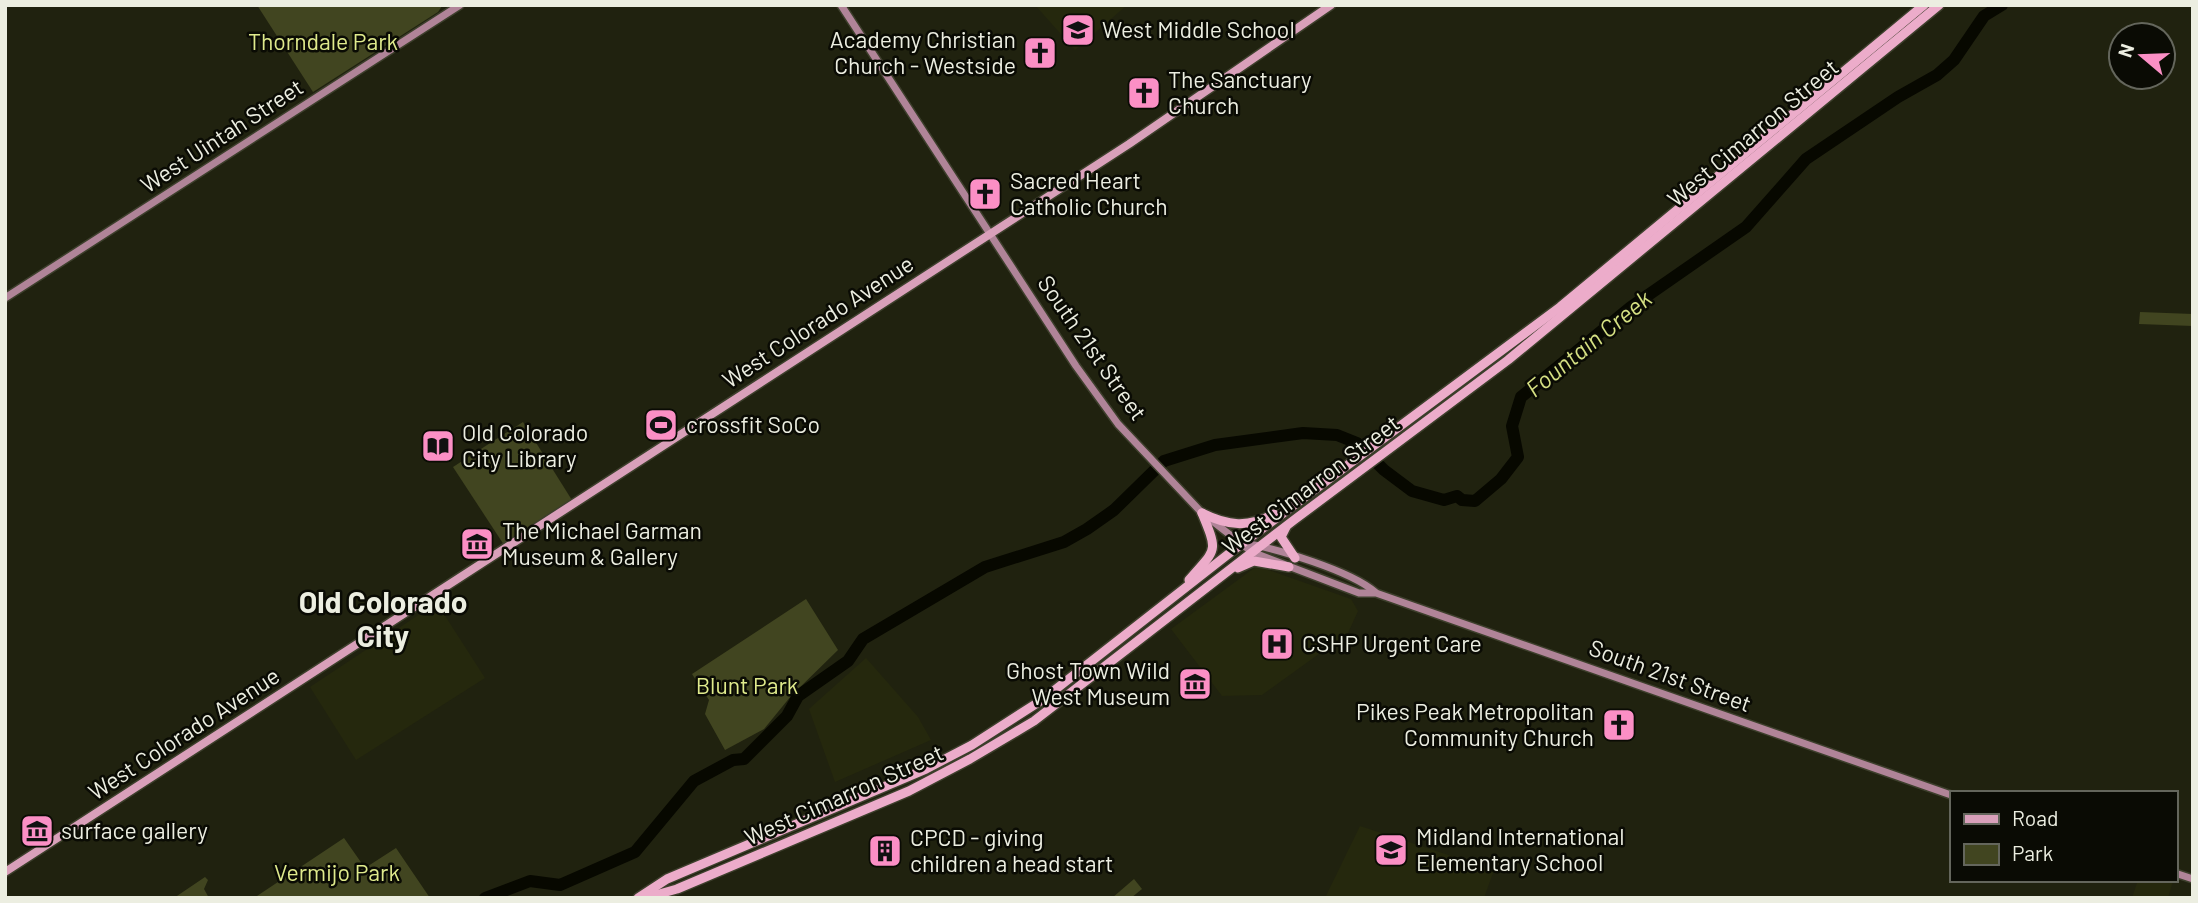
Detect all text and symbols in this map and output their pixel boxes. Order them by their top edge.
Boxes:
school or university icon: West Middle School [1059,11,1097,49]
place label: West Middle School [1102,15,1295,43]
north arrow [2107,21,2177,91]
place label: Academy Christian Church - Westside [830,25,1016,79]
park label: Thorndale Park [248,27,398,55]
church icon: Academy Christian Church - Westside [1021,34,1059,72]
text: N [2113,41,2138,60]
street label: West Cimarron Street [1661,53,1844,212]
place label: The Sanctuary Church [1168,65,1312,119]
street label: West Uintah Street [135,72,308,198]
church icon: The Sanctuary Church [1125,74,1163,112]
place label: Sacred Heart Catholic Church [1010,166,1168,220]
church icon: Sacred Heart Catholic Church [966,175,1004,213]
street label: West Colorado Avenue [717,249,918,393]
street label: South 21st Street [1032,270,1153,425]
water label: Fountain Creek [1519,283,1657,402]
sports icon: crossfit SoCo [642,406,680,444]
street label: West Cimarron Street [1216,408,1405,560]
place label: crossfit SoCo [686,410,820,438]
place label: Old Colorado City Library [462,418,588,472]
library icon: Old Colorado City Library [419,427,457,465]
place label: The Michael Garman Museum & Gallery [502,516,702,570]
museum icon: The Michael Garman Museum & Gallery [458,525,496,563]
district label: Old Colorado City [299,583,467,653]
hospital icon: CSHP Urgent Care [1258,625,1296,663]
place label: CSHP Urgent Care [1302,629,1482,657]
street label: South 21st Street [1585,633,1755,717]
place label: Ghost Town Wild West Museum [1006,656,1170,710]
street label: West Colorado Avenue [83,661,284,805]
museum icon: Ghost Town Wild West Museum [1176,665,1214,703]
park label: Blunt Park [696,671,798,699]
place label: Pikes Peak Metropolitan Community Church [1356,697,1594,751]
church icon: Pikes Peak Metropolitan Community Church [1600,706,1638,744]
street label: West Cimarron Street [740,738,947,851]
legend [1950,791,2177,882]
text: Road [2012,805,2058,830]
museum icon: surface gallery [18,812,56,850]
place label: surface gallery [61,816,208,844]
place label: Midland International Elementary School [1416,822,1625,876]
place label: CPCD - giving children a head start [910,823,1113,877]
school or university icon: Midland International Elementary School [1372,831,1410,869]
building icon: CPCD - giving children a head start [866,832,904,870]
text: Park [2012,840,2053,865]
park label: Vermijo Park [274,858,400,886]

